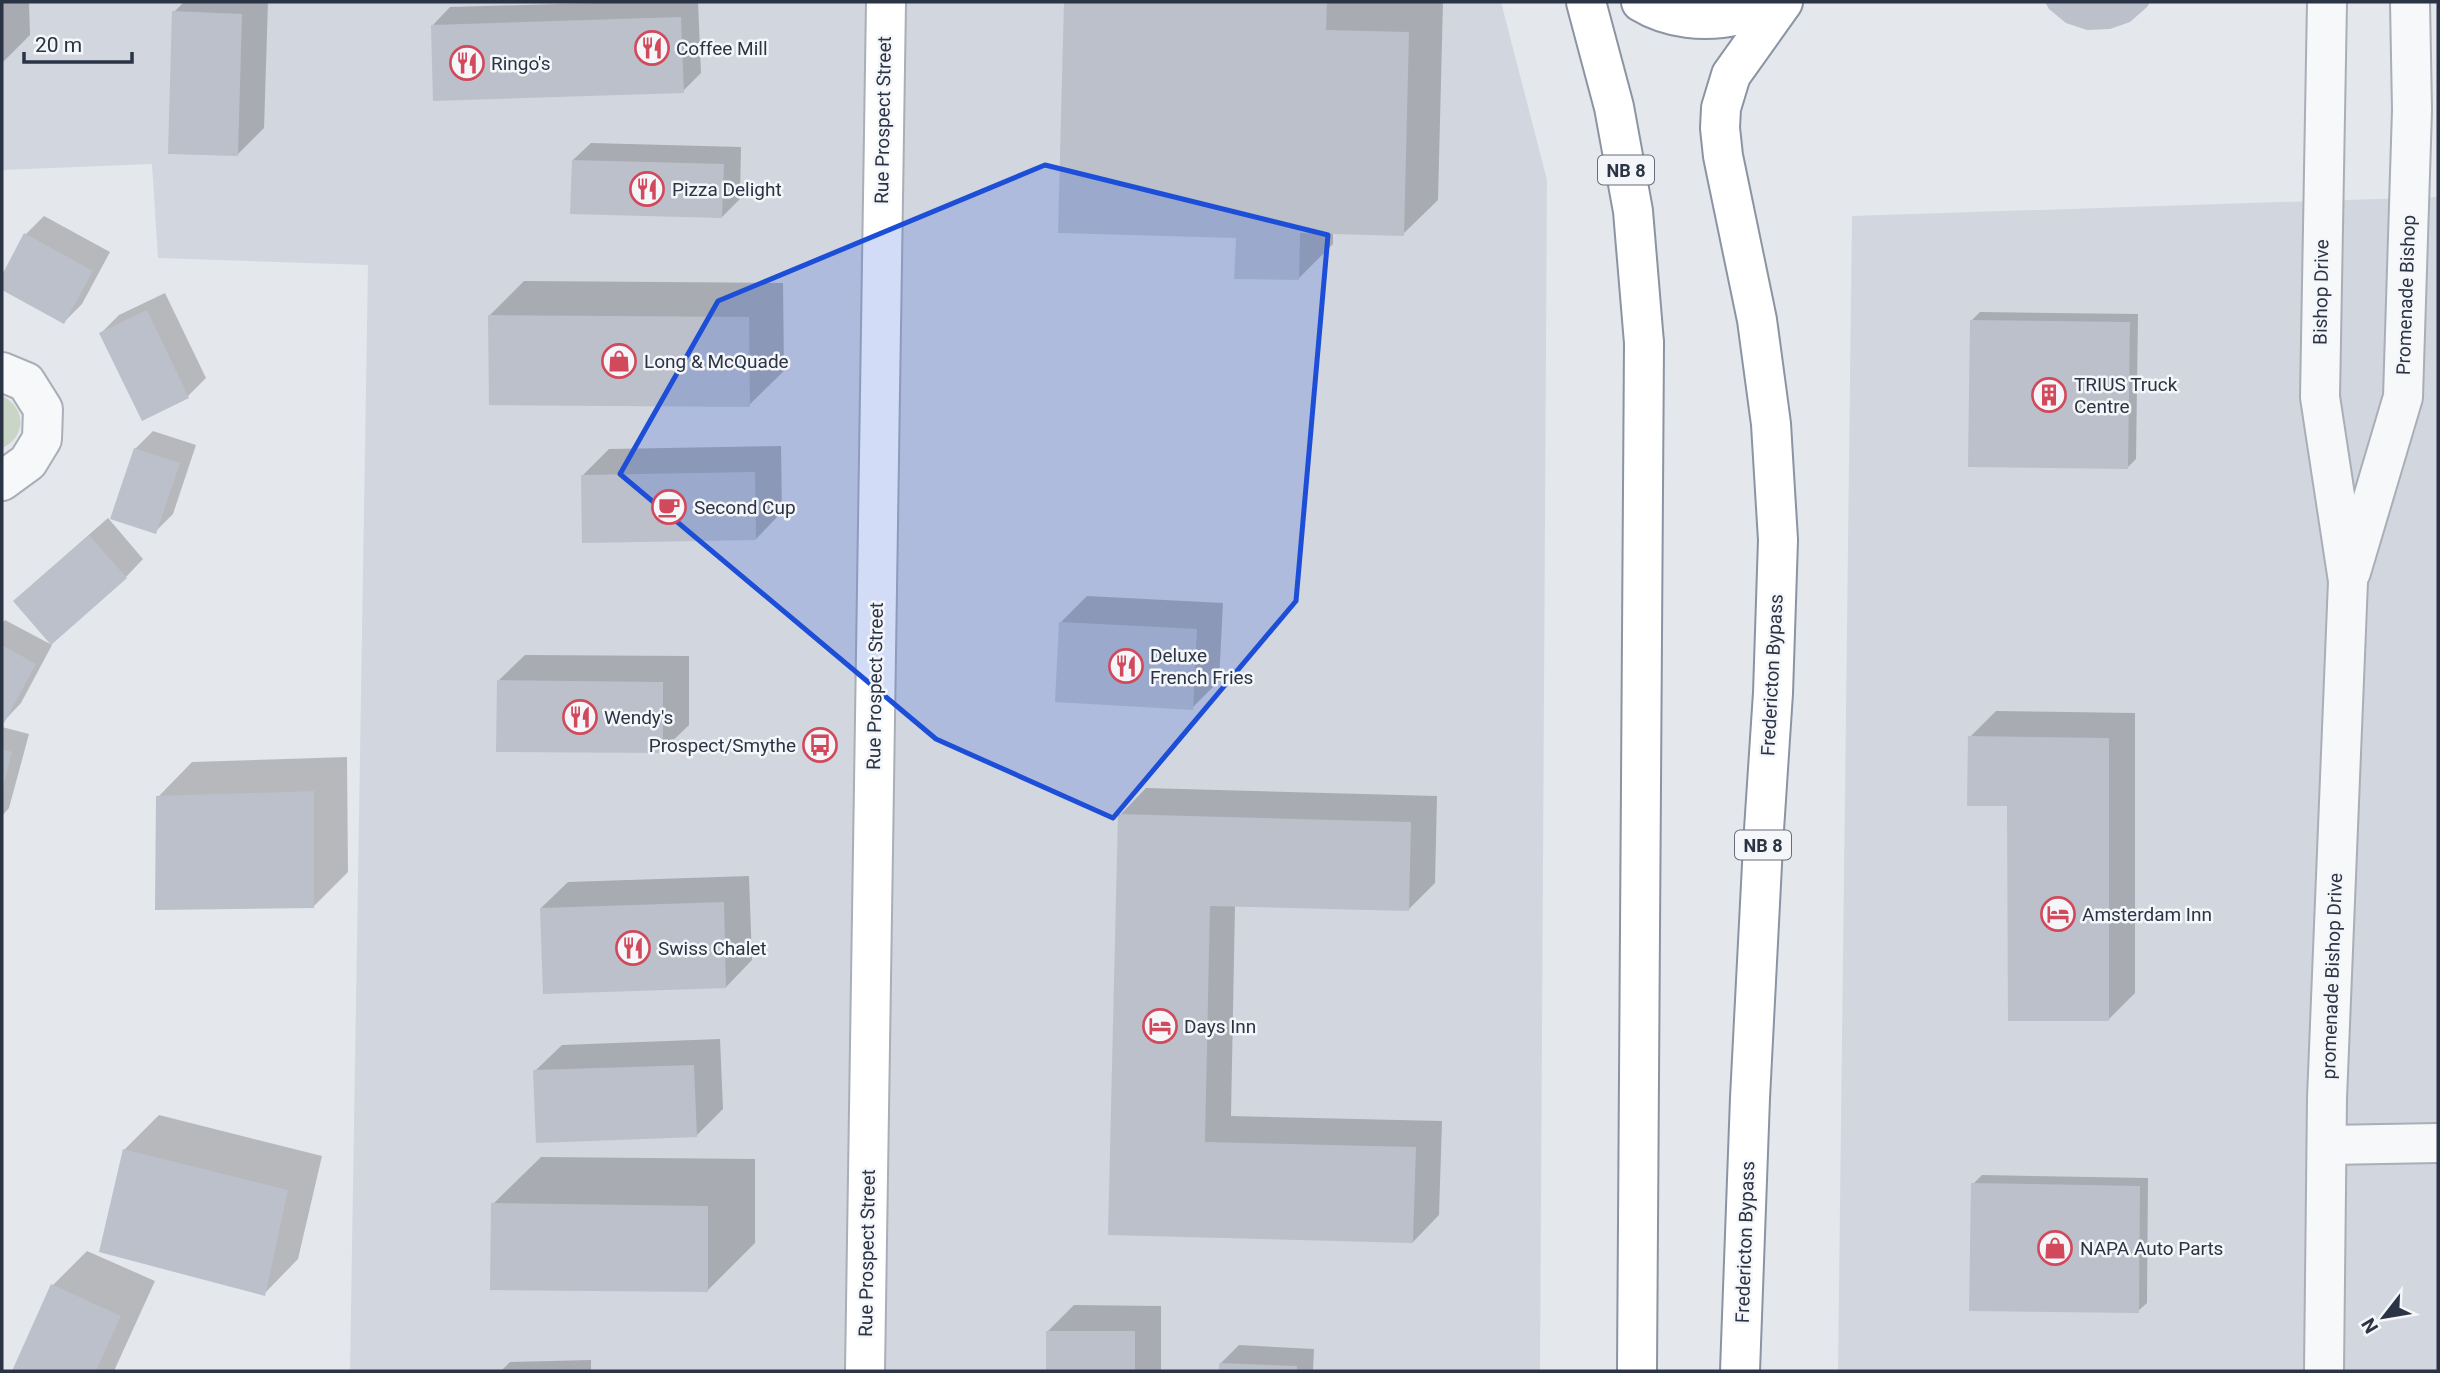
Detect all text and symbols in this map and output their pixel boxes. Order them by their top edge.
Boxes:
scale bar [24,21,133,65]
restaurant icon: Coffee Mill [633,29,671,67]
text: 20 m [35,33,82,57]
street label: Rue Prospect Street [870,36,896,204]
place label: Coffee Mill [676,37,768,60]
restaurant icon: Ringo's [448,44,486,82]
place label: Ringo's [491,52,550,75]
road number: NB 8 [1598,155,1654,184]
restaurant icon: Pizza Delight [628,170,666,208]
place label: Pizza Delight [672,178,782,201]
street label: Promenade Bishop [2392,214,2420,376]
street label: Bishop Drive [2309,239,2333,345]
shop icon: Long & McQuade [600,342,638,380]
place label: Long & McQuade [644,350,789,373]
place label: TRIUS Truck Centre [2074,373,2178,418]
building icon: TRIUS Truck Centre [2030,376,2068,414]
cafe icon: Second Cup [650,488,688,526]
place label: Second Cup [694,496,796,519]
street label: Fredericton Bypass [1756,594,1788,756]
street label: Rue Prospect Street [862,602,888,770]
place label: Deluxe French Fries [1150,644,1253,689]
restaurant icon: Deluxe French Fries [1107,647,1145,685]
restaurant icon: Wendy's [561,698,599,736]
place label: Wendy's [604,706,673,729]
bus stop icon: Prospect/Smythe [801,726,839,764]
place label: Prospect/Smythe [649,734,796,757]
road number: NB 8 [1735,830,1791,860]
street label: promenade Bishop Drive [2317,872,2347,1080]
hotel icon: Amsterdam Inn [2039,895,2077,933]
place label: Amsterdam Inn [2082,903,2212,926]
restaurant icon: Swiss Chalet [614,929,652,967]
place label: Swiss Chalet [658,937,767,960]
hotel icon: Days Inn [1141,1007,1179,1045]
place label: Days Inn [1184,1015,1256,1038]
street label: Fredericton Bypass [1731,1161,1759,1323]
street label: Rue Prospect Street [854,1169,880,1337]
shop icon: NAPA Auto Parts [2036,1229,2074,1267]
place label: NAPA Auto Parts [2080,1237,2223,1260]
north arrow [2349,1282,2419,1352]
text: N [2357,1314,2383,1337]

